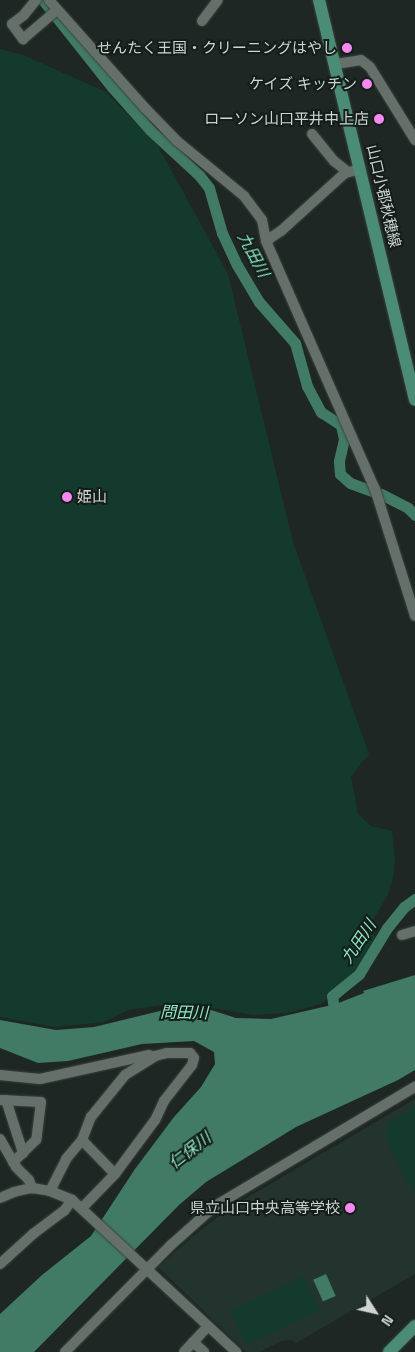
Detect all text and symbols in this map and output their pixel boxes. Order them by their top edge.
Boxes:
place label: せんたく王国・クリーニングはやし [97,39,337,57]
marker: せんたく王国・クリーニングはやし [341,42,353,54]
place label: ケイズ キッチン [248,75,357,93]
marker: ケイズ キッチン [361,78,373,90]
place label: ローソン山口平井中上店 [204,110,369,128]
marker: ローソン山口平井中上店 [373,113,385,125]
street label: 山口小郡秋穂線 [363,143,405,249]
water label: 九田川 [233,229,273,281]
place label: 姫山 [77,488,107,506]
marker: 姫山 [61,491,73,503]
water label: 九田川 [338,917,380,967]
water label: 問田川 [160,1003,208,1023]
water label: 仁保川 [165,1129,215,1173]
place label: 県立山口中央高等学校 [190,1199,340,1217]
marker: 県立山口中央高等学校 [344,1202,356,1214]
north arrow [350,1287,400,1337]
text: N [377,1312,397,1330]

